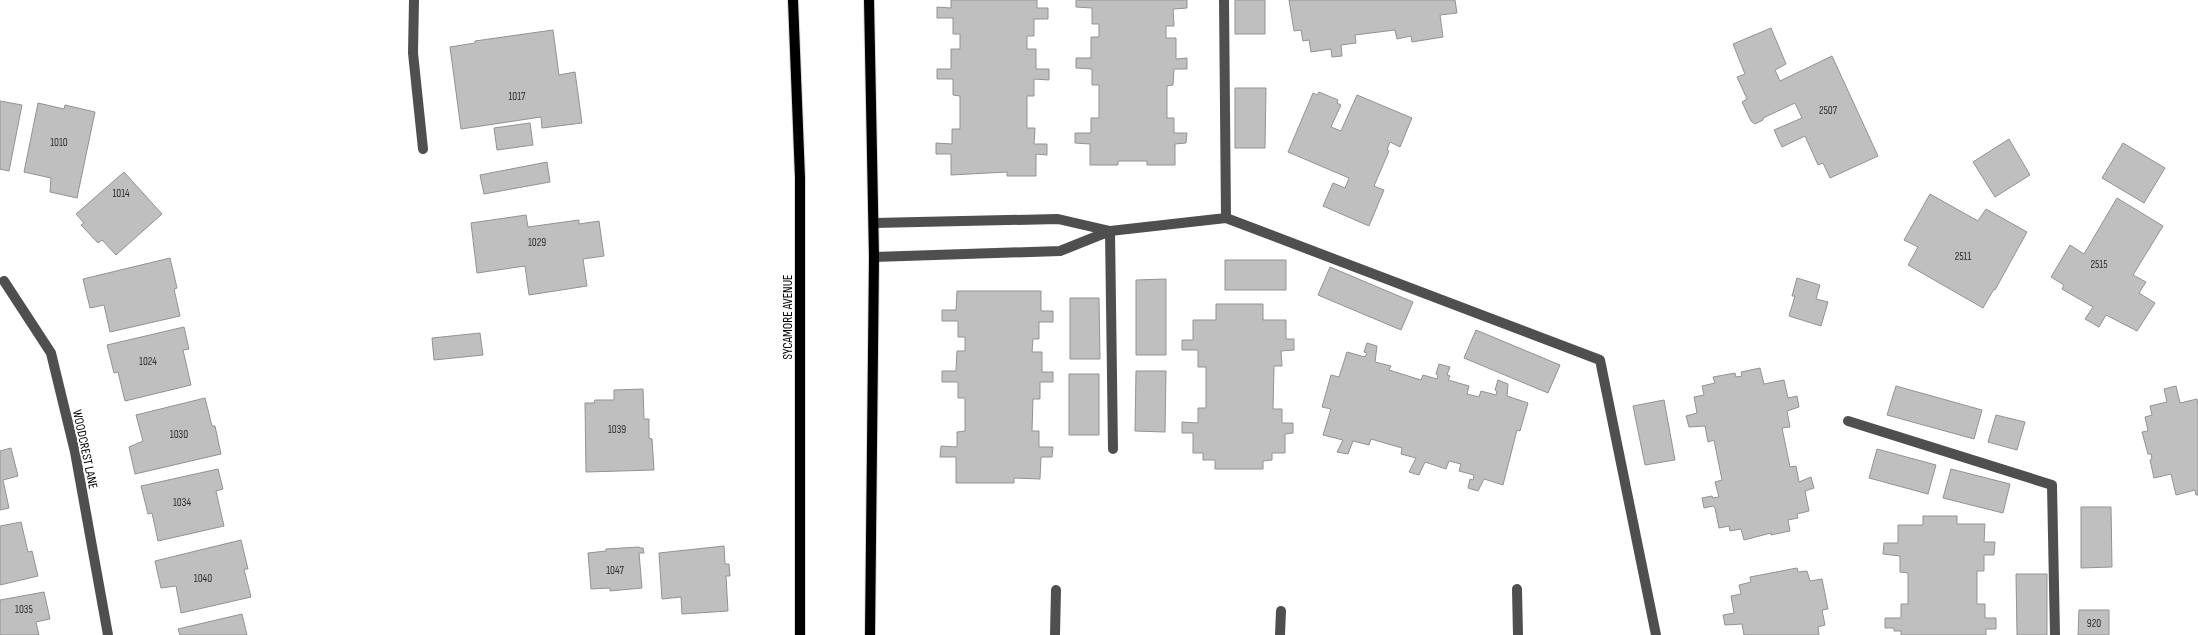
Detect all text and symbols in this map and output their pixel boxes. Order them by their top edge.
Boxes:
house number: 1017 [509,90,526,103]
house number: 2507 [1819,104,1838,117]
house number: 1010 [50,136,68,149]
house number: 1014 [112,187,130,200]
house number: 1029 [528,236,546,249]
house number: 2511 [1955,250,1971,263]
house number: 2515 [2090,258,2108,271]
street label: SYCAMORE AVENUE [780,275,796,359]
house number: 1024 [139,355,157,368]
street label: WOODCREST LANE [69,408,101,490]
house number: 1039 [608,423,626,436]
house number: 1030 [170,428,188,441]
house number: 1034 [173,496,191,509]
house number: 1047 [606,564,624,577]
house number: 1040 [194,572,212,585]
house number: 1035 [15,603,33,616]
house number: 920 [2087,617,2101,630]

